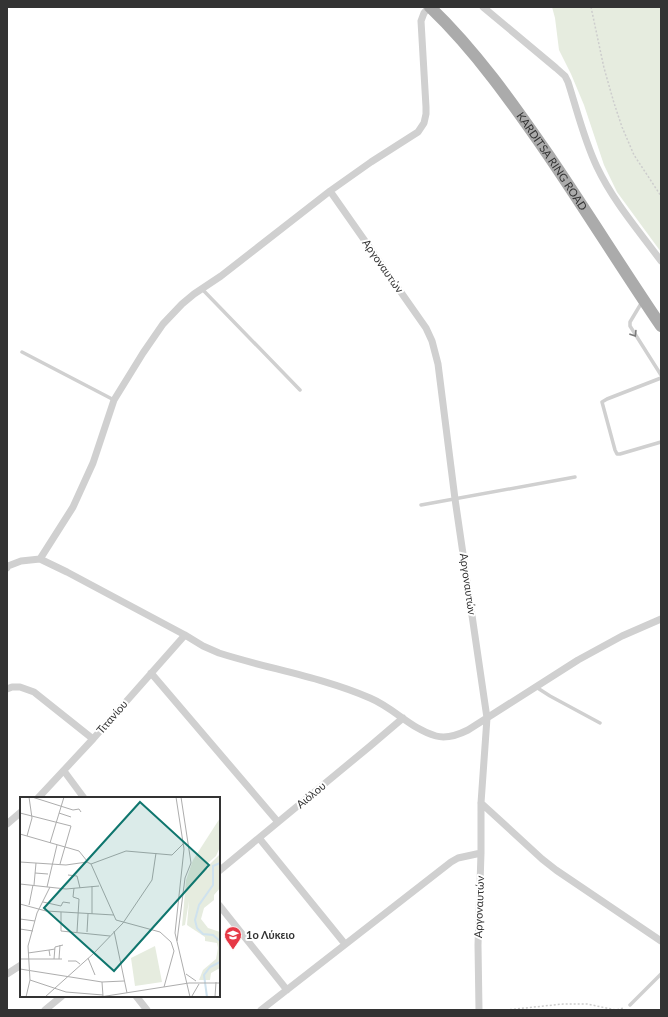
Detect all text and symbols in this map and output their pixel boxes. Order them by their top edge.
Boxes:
street label: KARDITSA RING ROAD [514,109,590,213]
street label: Αργοναυτών [360,236,407,295]
one-way arrow [629,330,637,337]
street label: Αργοναυτών [458,552,479,616]
street label: Τιτανίου [93,697,130,736]
street label: Αιόλου [293,779,328,811]
inset map [20,797,220,997]
street label: Αργοναυτών [471,875,486,938]
school or university icon: 1ο Λύκειο [223,925,243,950]
place label: 1ο Λύκειο [246,928,295,941]

